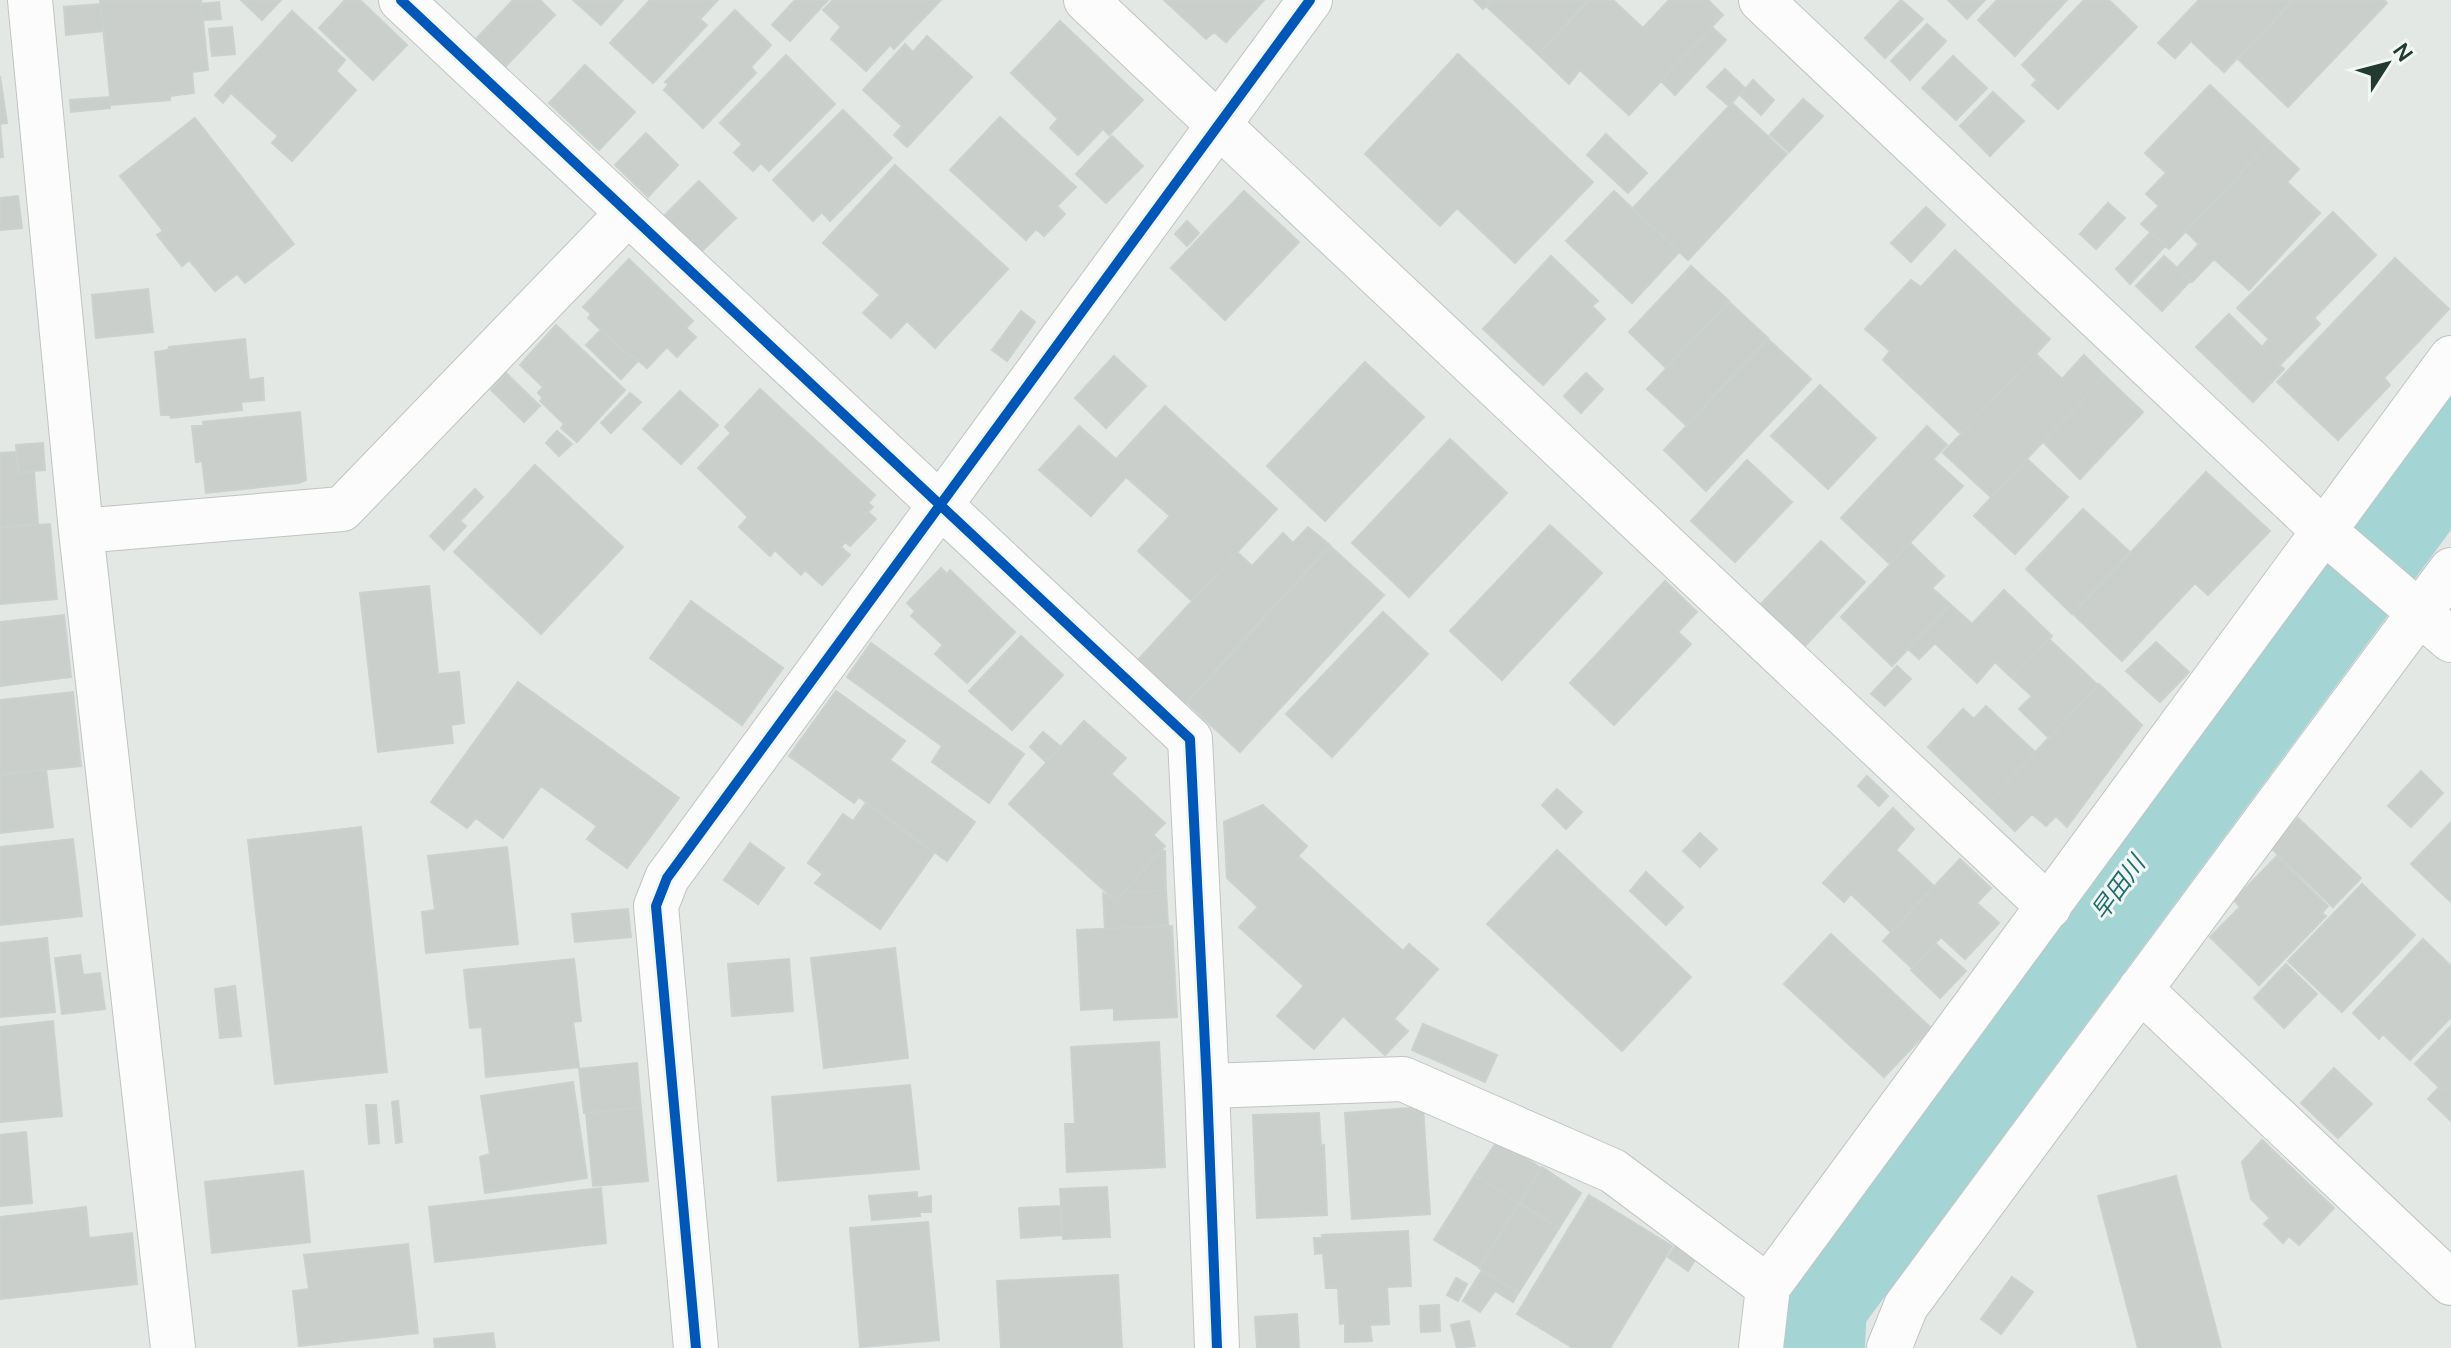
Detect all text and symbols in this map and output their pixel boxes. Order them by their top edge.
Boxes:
north arrow [2347,24,2427,104]
text: N [2386,37,2420,67]
water label: 早田川 [2082,846,2153,926]

